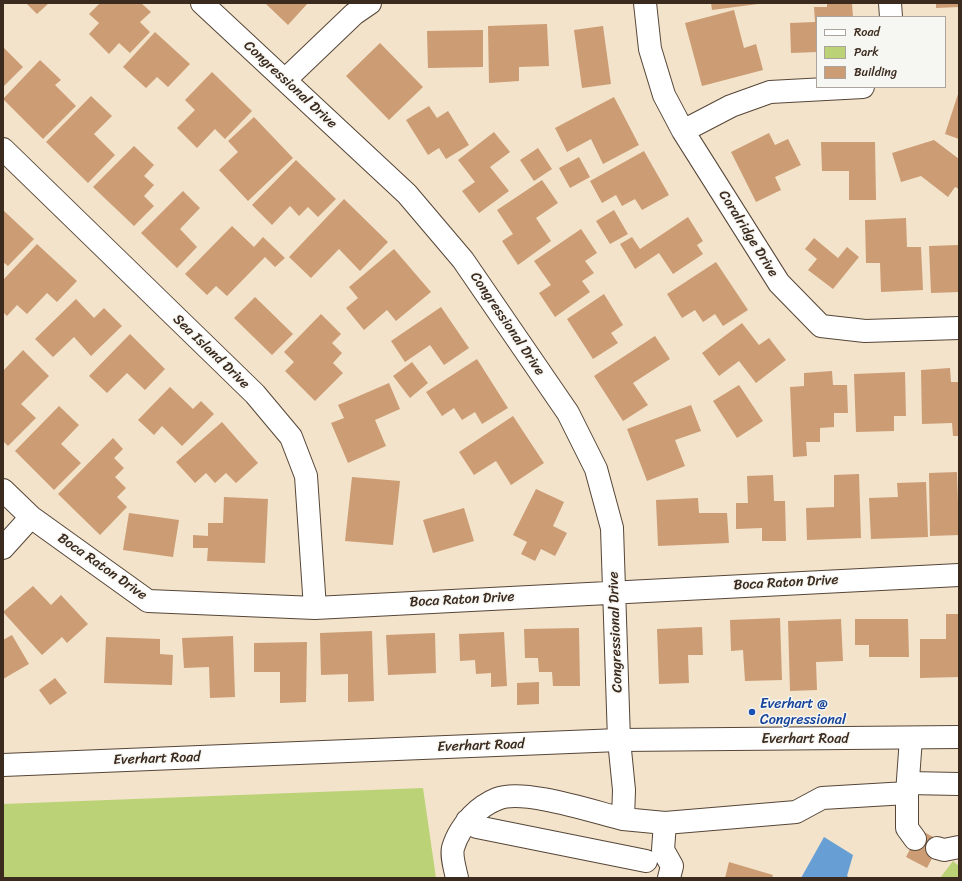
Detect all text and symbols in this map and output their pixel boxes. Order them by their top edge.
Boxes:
legend [816,16,946,88]
text: Road [854,21,880,43]
street label: Congressional Drive [240,38,340,132]
text: Park [854,41,879,63]
text: Building [854,61,897,83]
street label: Coralridge Drive [715,187,781,281]
street label: Congressional Drive [466,269,548,379]
street label: Sea Island Drive [169,311,253,393]
street label: Boca Raton Drive [54,530,150,604]
street label: Congressional Drive [605,571,627,693]
street label: Boca Raton Drive [733,572,839,594]
street label: Boca Raton Drive [409,589,515,611]
place label: Everhart @ Congressional [760,696,846,728]
marker: Everhart @ Congressional [747,707,757,717]
street label: Everhart Road [761,731,849,747]
street label: Everhart Road [437,736,525,756]
street label: Everhart Road [113,749,201,769]

